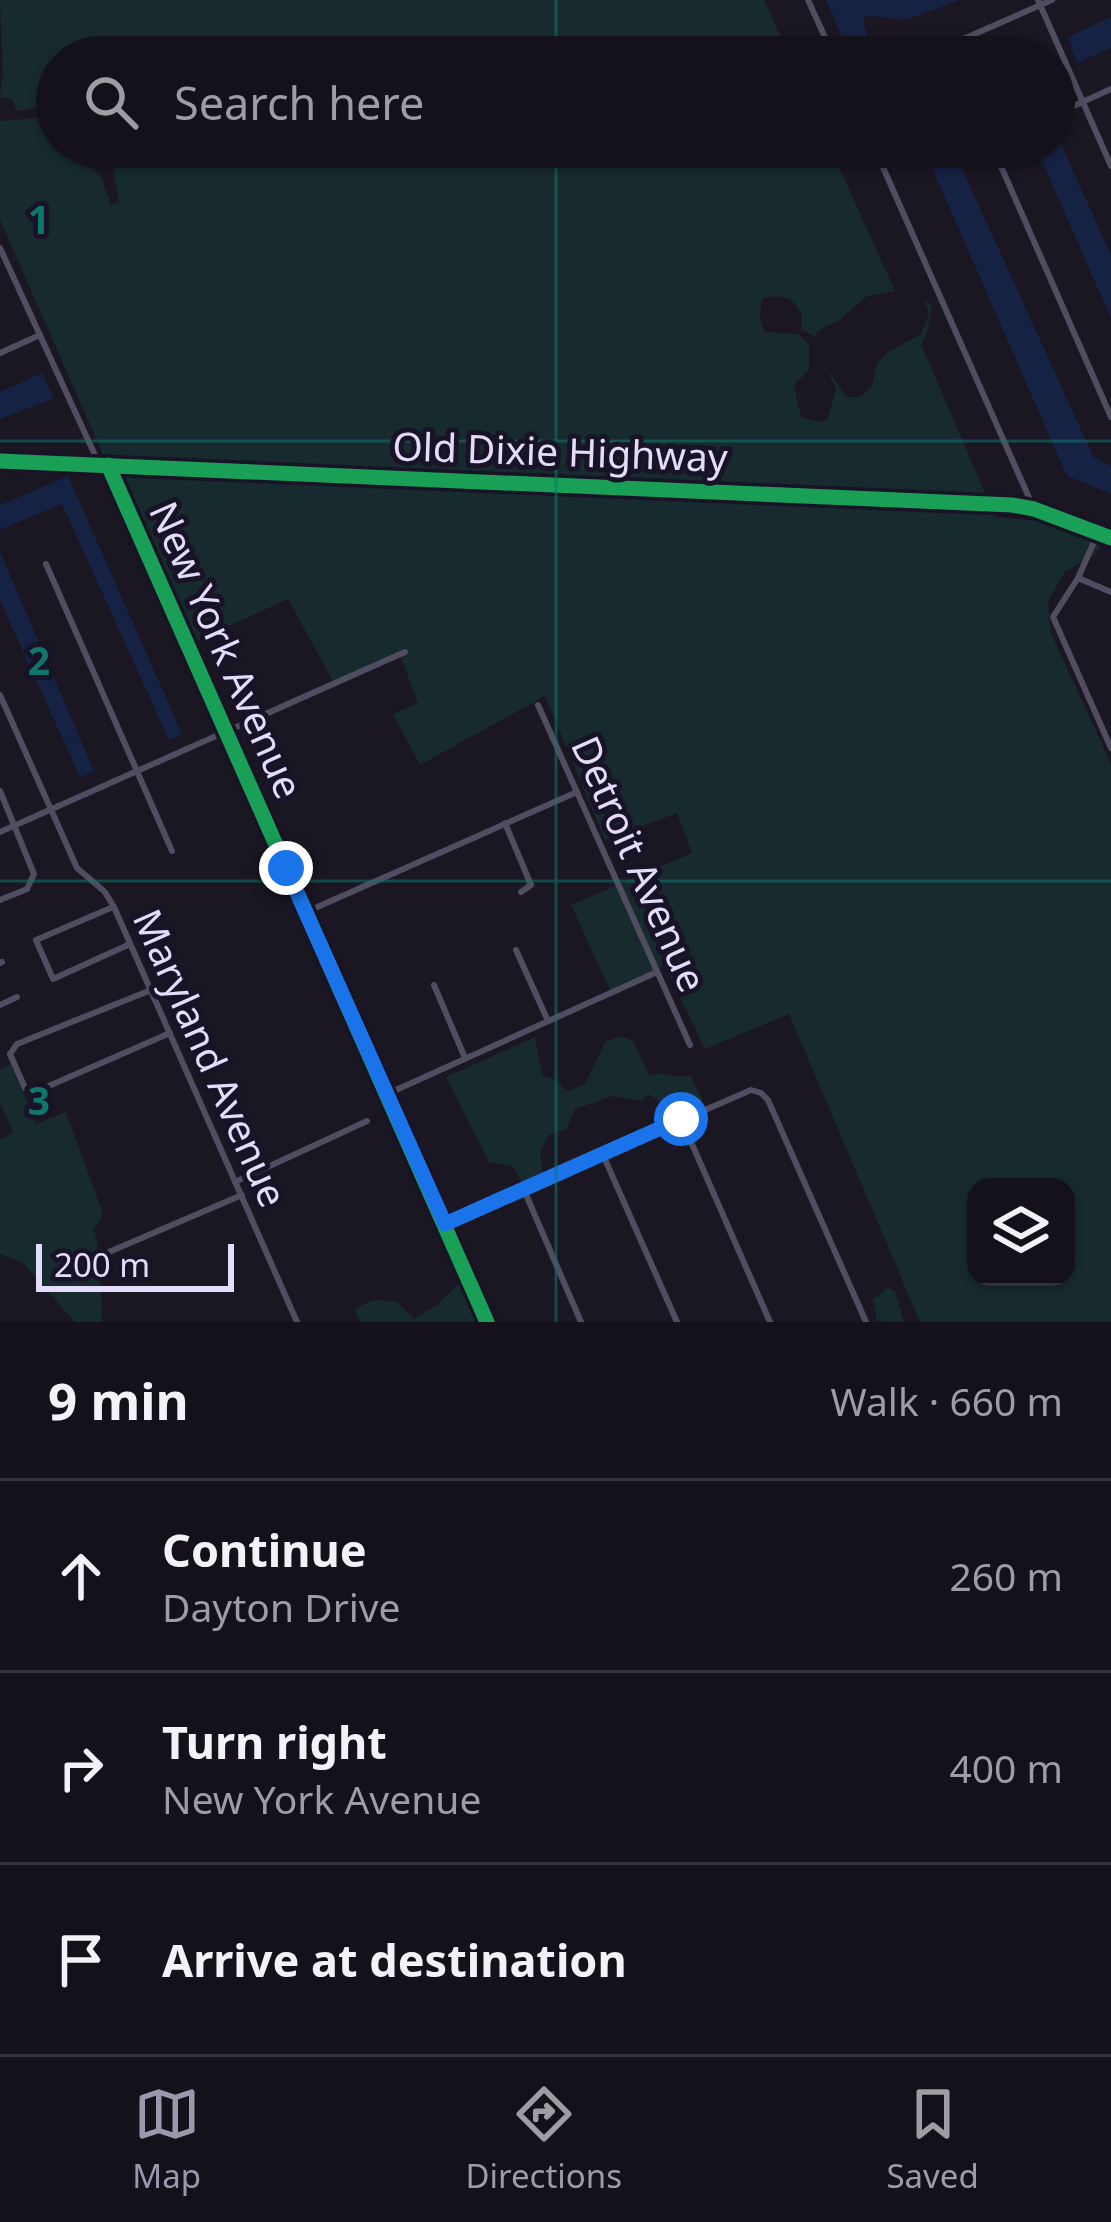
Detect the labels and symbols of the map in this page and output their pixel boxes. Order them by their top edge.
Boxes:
text: 1 [28,192,50,245]
street label: Old Dixie Highway [391,418,729,483]
street label: New York Avenue [138,493,317,806]
text: 2 [28,633,50,686]
street label: Detroit Avenue [560,727,720,1000]
route end [259,841,313,895]
street label: Maryland Avenue [122,900,301,1214]
text: 3 [28,1073,50,1126]
route start [654,1092,708,1146]
scale bar [36,1238,234,1291]

